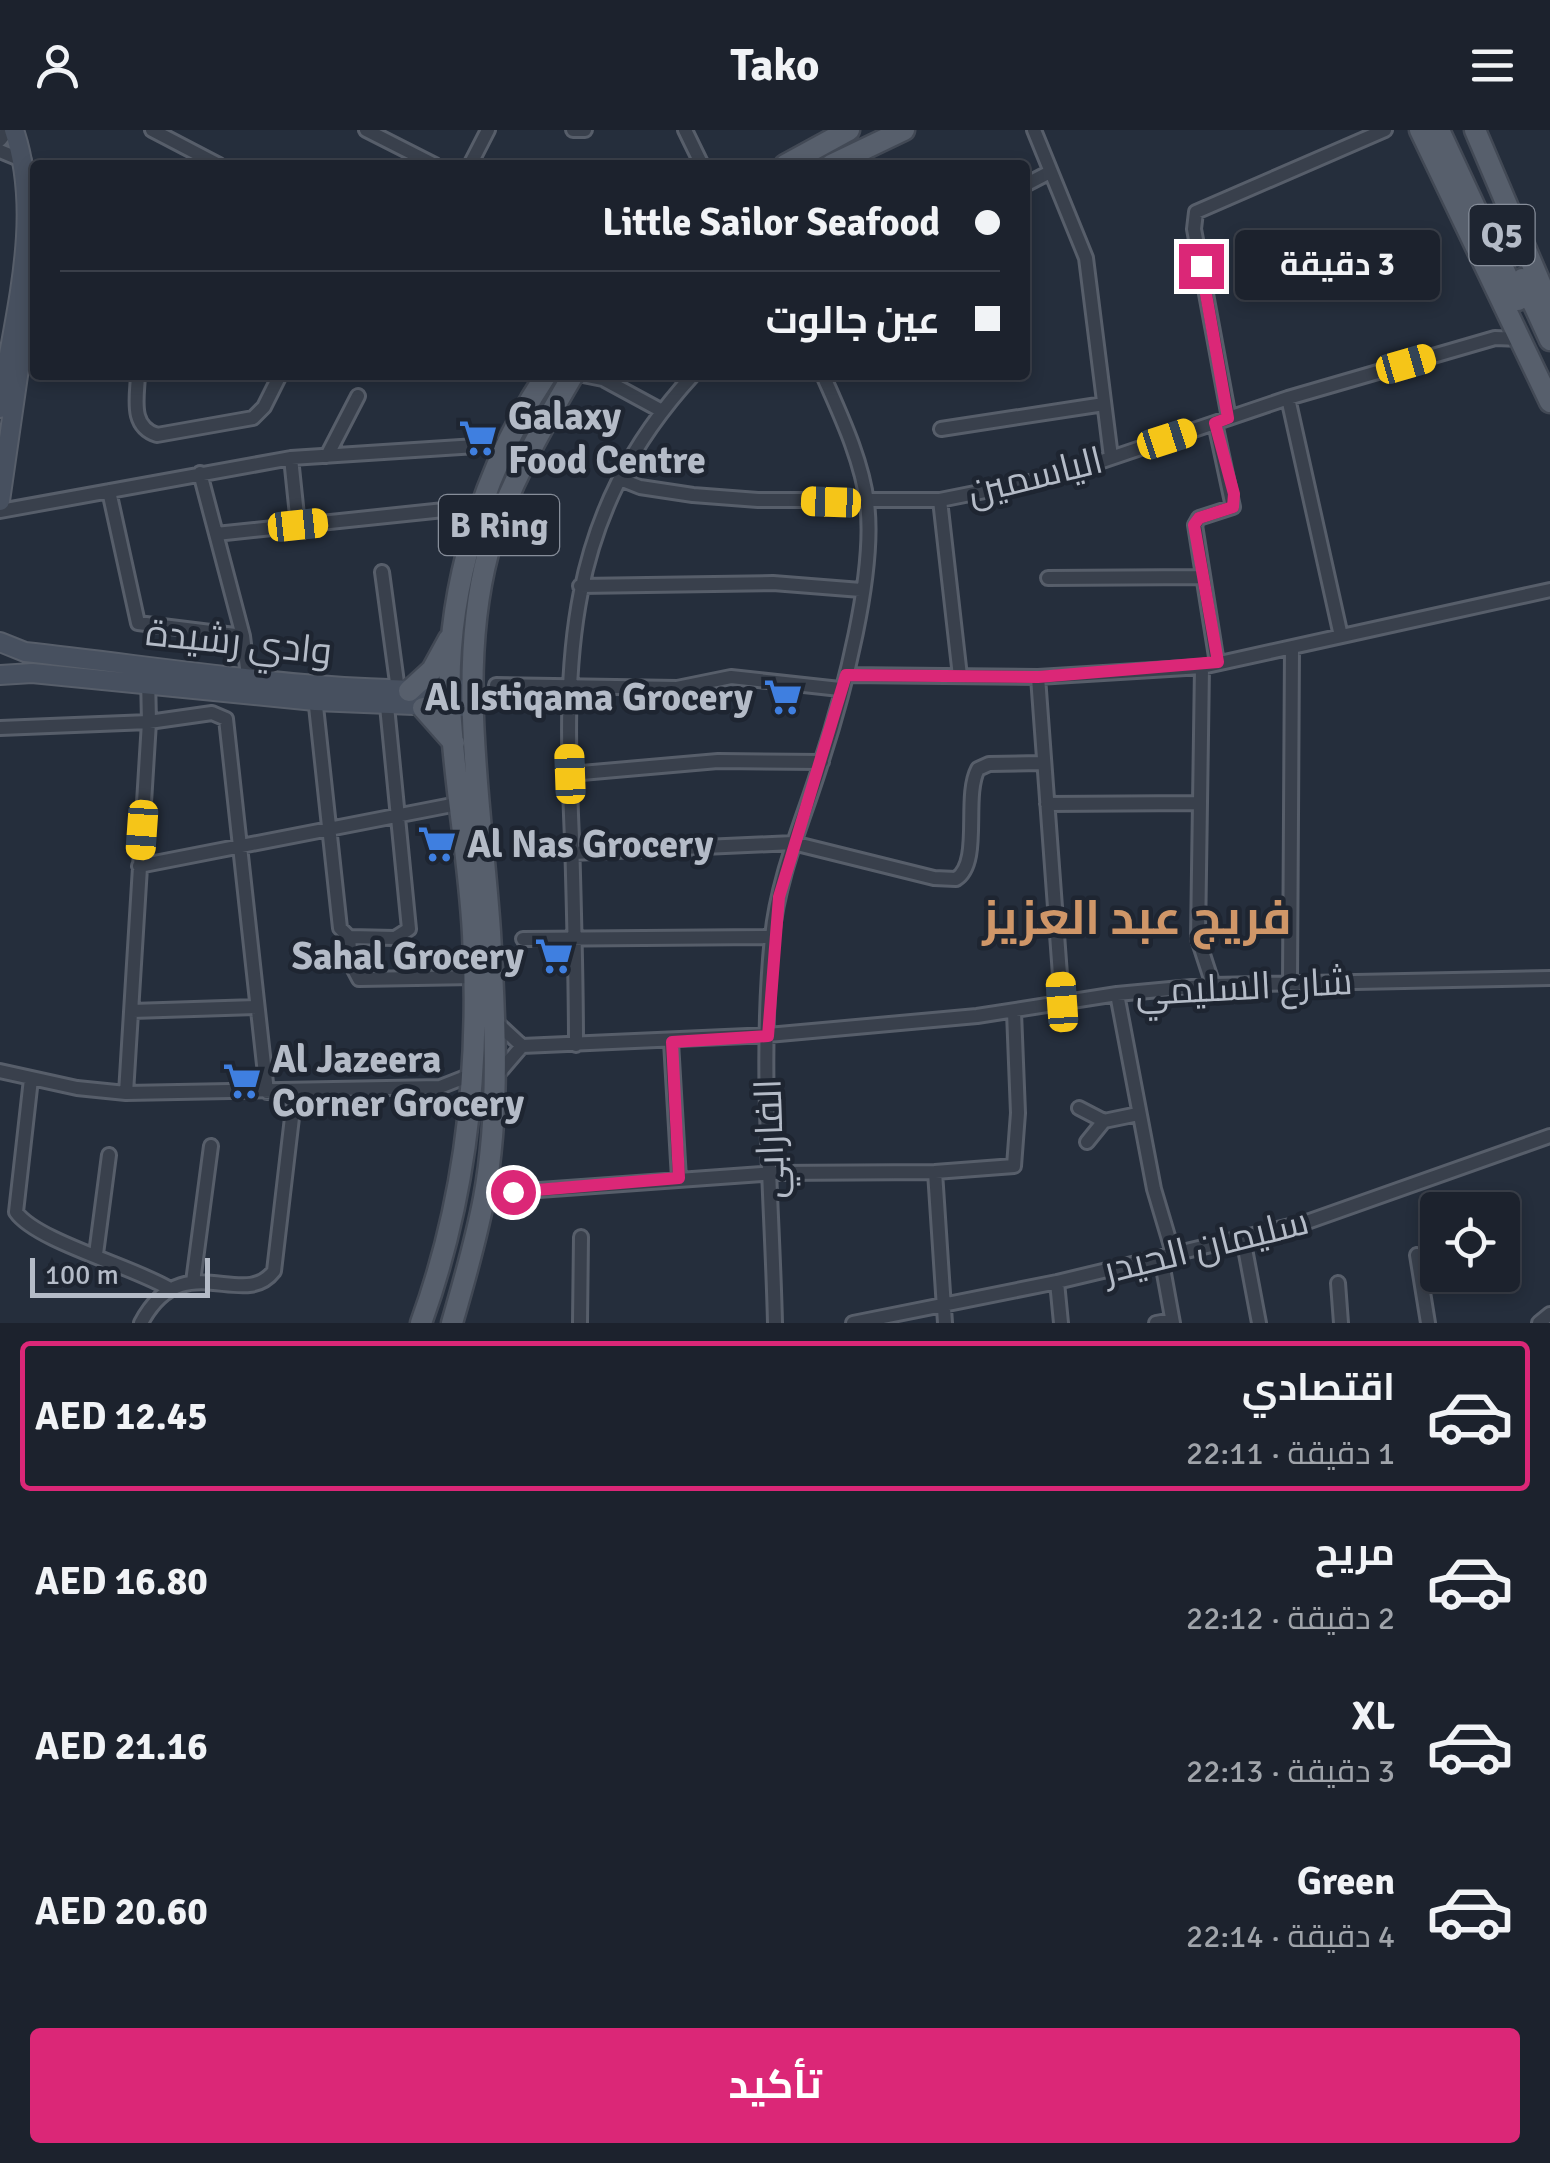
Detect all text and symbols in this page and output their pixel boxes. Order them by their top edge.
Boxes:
icon: person [30,38,85,93]
text: Tako [730,38,820,93]
icon: menu [1465,38,1520,93]
text: Little Sailor Seafood [602,199,940,246]
road number: Q5 [1470,205,1534,265]
callout: 3 دقيقة [1236,231,1441,301]
route end [1179,244,1224,289]
text: 3 دقيقة [1280,245,1395,284]
text: عين جالوت [766,297,940,344]
car [1373,341,1439,387]
place label: Galaxy Food Centre [508,393,706,484]
car [1134,415,1200,463]
supermarket icon: Galaxy Food Centre [457,417,499,459]
street label: الياسمين [962,437,1108,515]
car [800,486,862,518]
road number: B Ring [439,495,559,555]
car [267,507,329,543]
street label: وادي رشيدة [143,609,334,680]
place label: Al Istiqama Grocery [425,674,753,721]
supermarket icon: Al Istiqama Grocery [762,676,804,718]
car [554,743,586,805]
car [125,799,159,861]
place label: Al Nas Grocery [467,821,713,868]
supermarket icon: Al Nas Grocery [416,823,458,865]
district label: فريج عبد العزيز [980,889,1292,950]
place label: Sahal Grocery [292,933,524,980]
supermarket icon: Sahal Grocery [533,935,575,977]
street label: شارع السليمي [1134,958,1354,1022]
car [1045,971,1079,1033]
place label: Al Jazeera Corner Grocery [272,1036,524,1127]
supermarket icon: Al Jazeera Corner Grocery [221,1060,263,1102]
street label: الفارابي [744,1078,802,1200]
route start [491,1170,536,1215]
map controls [1420,1192,1520,1292]
button: locate [1420,1192,1520,1292]
street label: سليمان الحيدر [1097,1198,1314,1295]
scale bar [30,1253,210,1298]
text: 100 m [45,1258,119,1292]
text: اقتصادي [1242,1364,1395,1411]
icon: car [1425,1371,1515,1461]
text: AED 12.45 [35,1393,208,1440]
text: 1 دقيقة · 22:11 [1186,1434,1395,1473]
text: مريح [1315,1529,1395,1576]
icon: car [1425,1536,1515,1626]
text: AED 16.80 [35,1558,208,1605]
text: 2 دقيقة · 22:12 [1186,1599,1395,1638]
text: XL [1352,1693,1395,1740]
icon: car [1425,1701,1515,1791]
text: AED 21.16 [35,1723,208,1770]
text: 3 دقيقة · 22:13 [1186,1752,1395,1791]
text: Green [1297,1858,1395,1905]
icon: car [1425,1866,1515,1956]
text: AED 20.60 [35,1888,208,1935]
text: 4 دقيقة · 22:14 [1186,1917,1395,1956]
button: تأكيد [30,2028,1520,2143]

